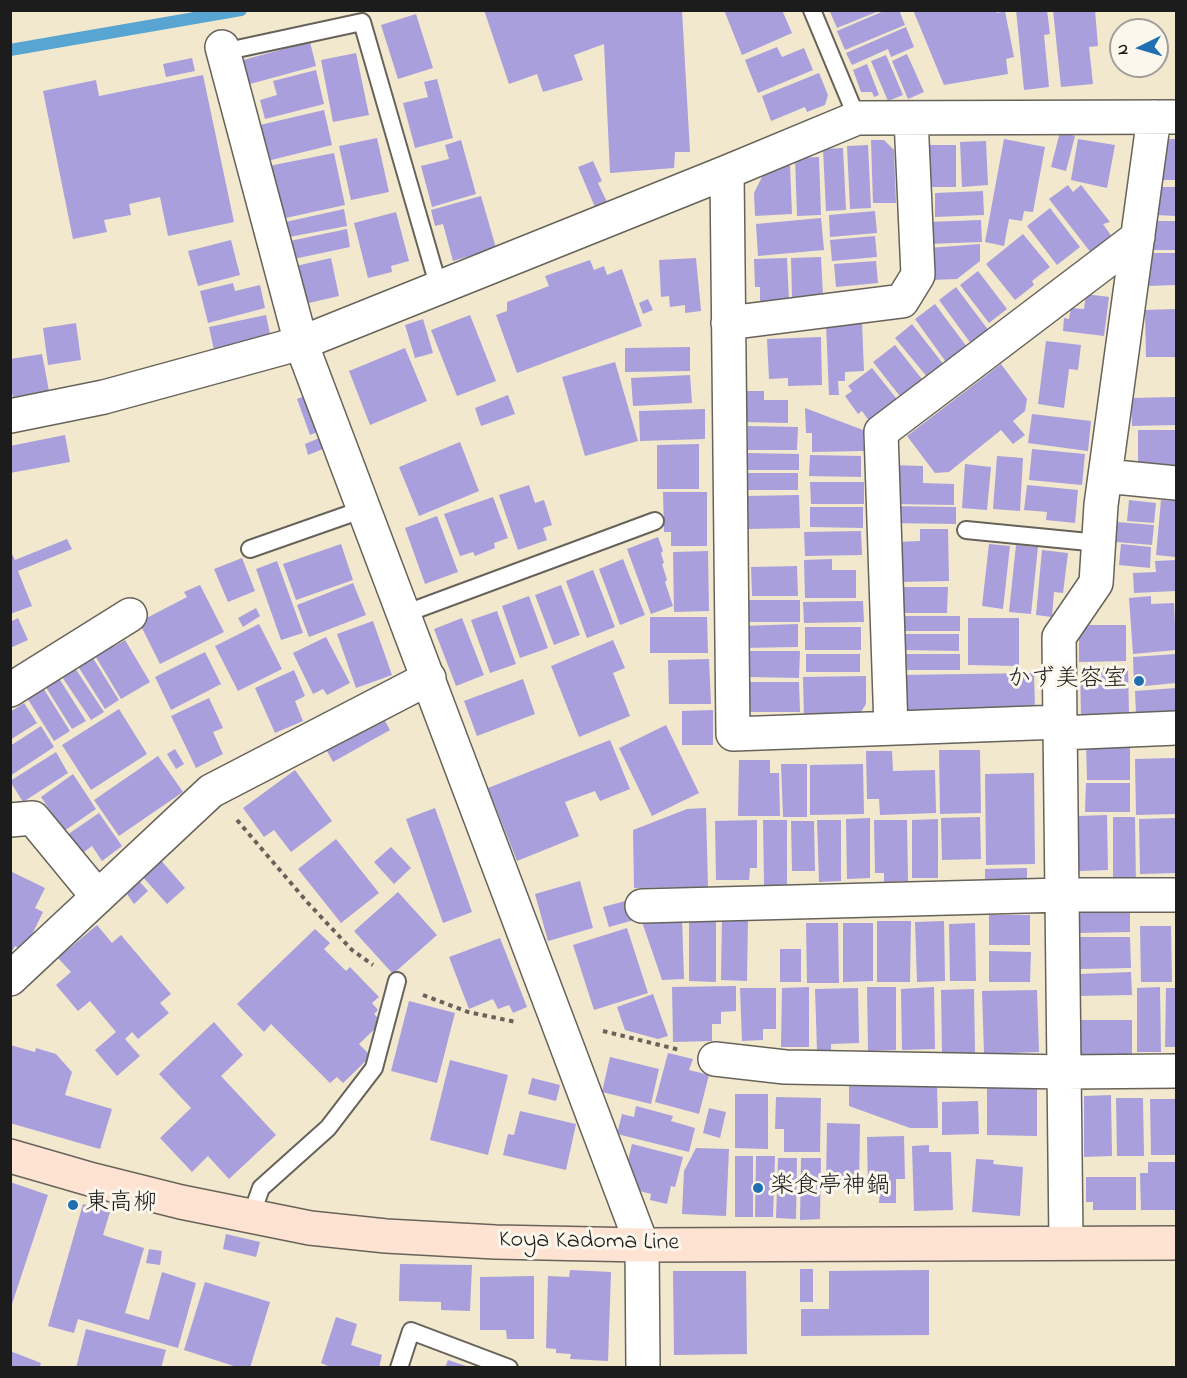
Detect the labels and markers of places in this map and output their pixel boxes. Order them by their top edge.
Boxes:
place label: かず美容室 [1007,667,1127,695]
marker: かず美容室 [1132,674,1146,688]
place label: 楽食亭神鍋 [770,1174,890,1202]
marker: 楽食亭神鍋 [751,1181,765,1195]
place label: 東高柳 [85,1191,157,1219]
marker: 東高柳 [66,1198,80,1212]

